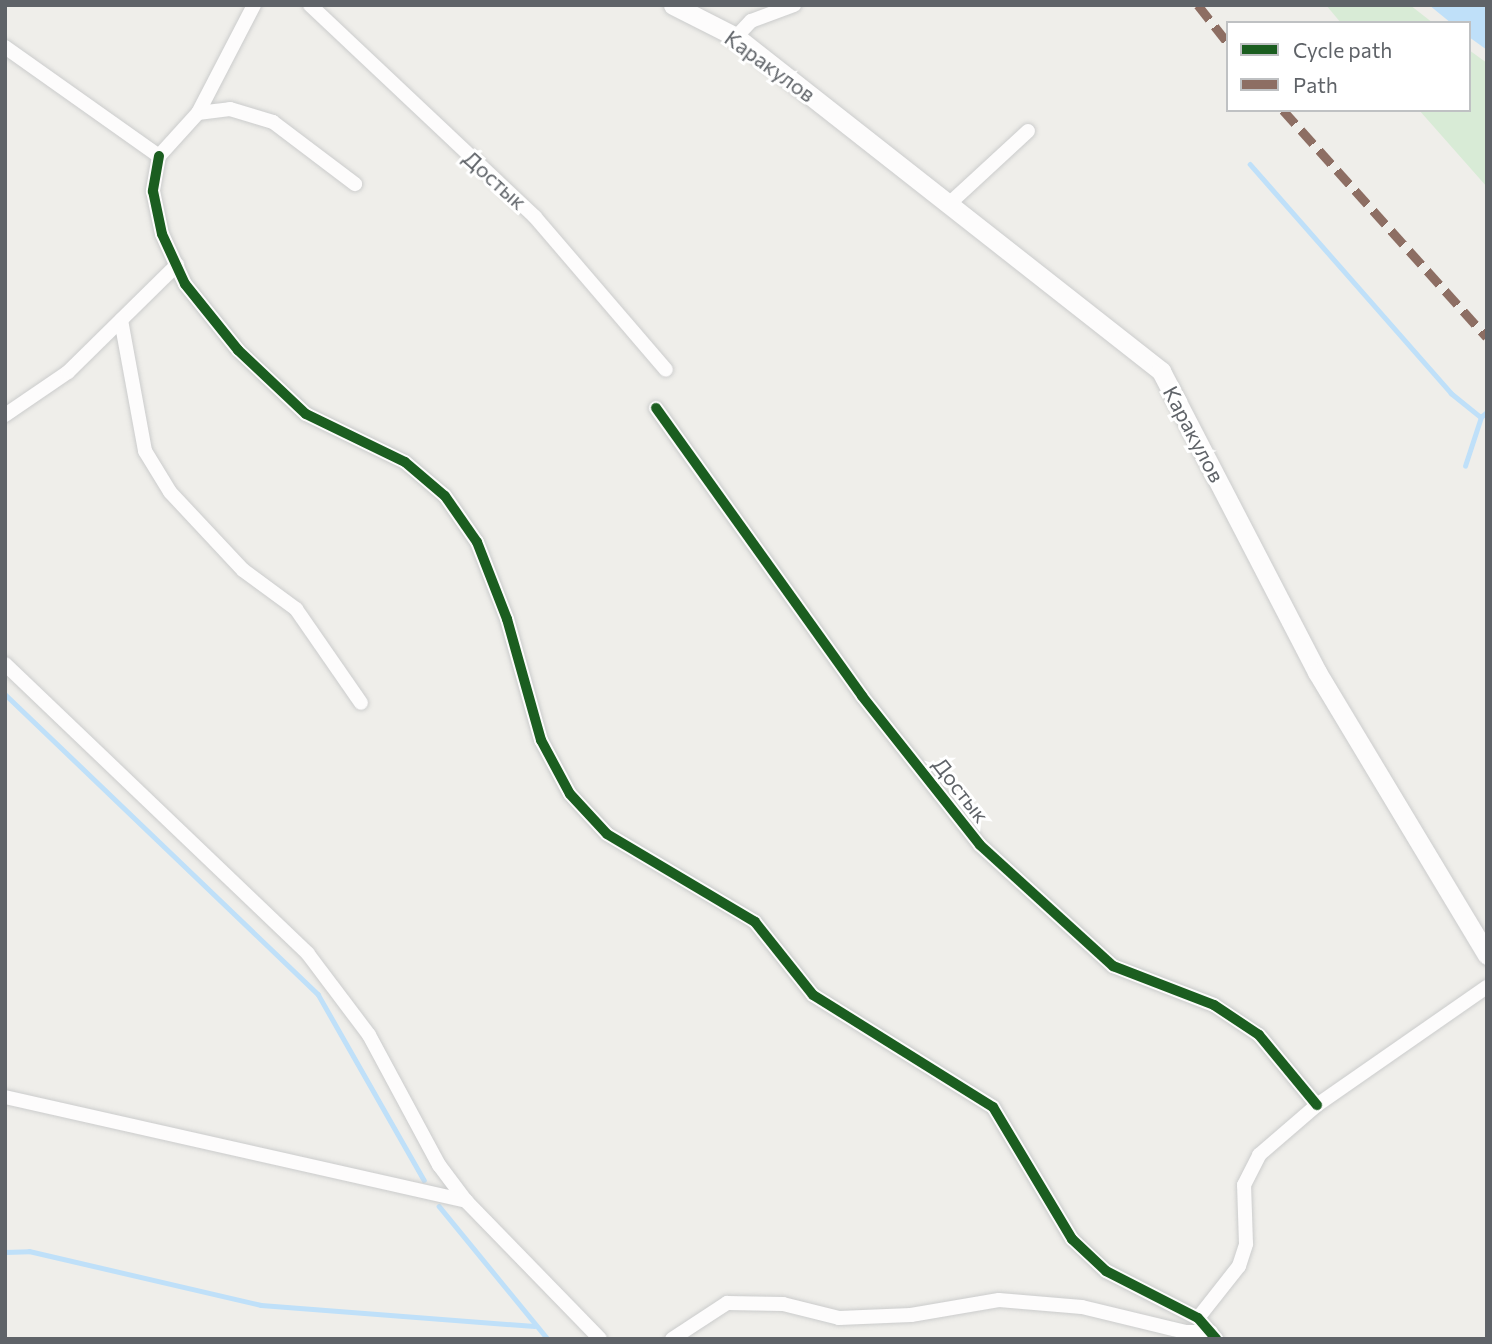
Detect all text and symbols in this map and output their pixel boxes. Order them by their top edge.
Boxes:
legend [1226,21,1471,112]
street label: Каракулов [720,25,820,107]
text: Cycle path [1293,37,1392,62]
text: Path [1293,72,1338,97]
street label: Достык [458,145,532,215]
street label: Каракулов [1158,382,1230,486]
street label: Достык [928,752,994,828]

